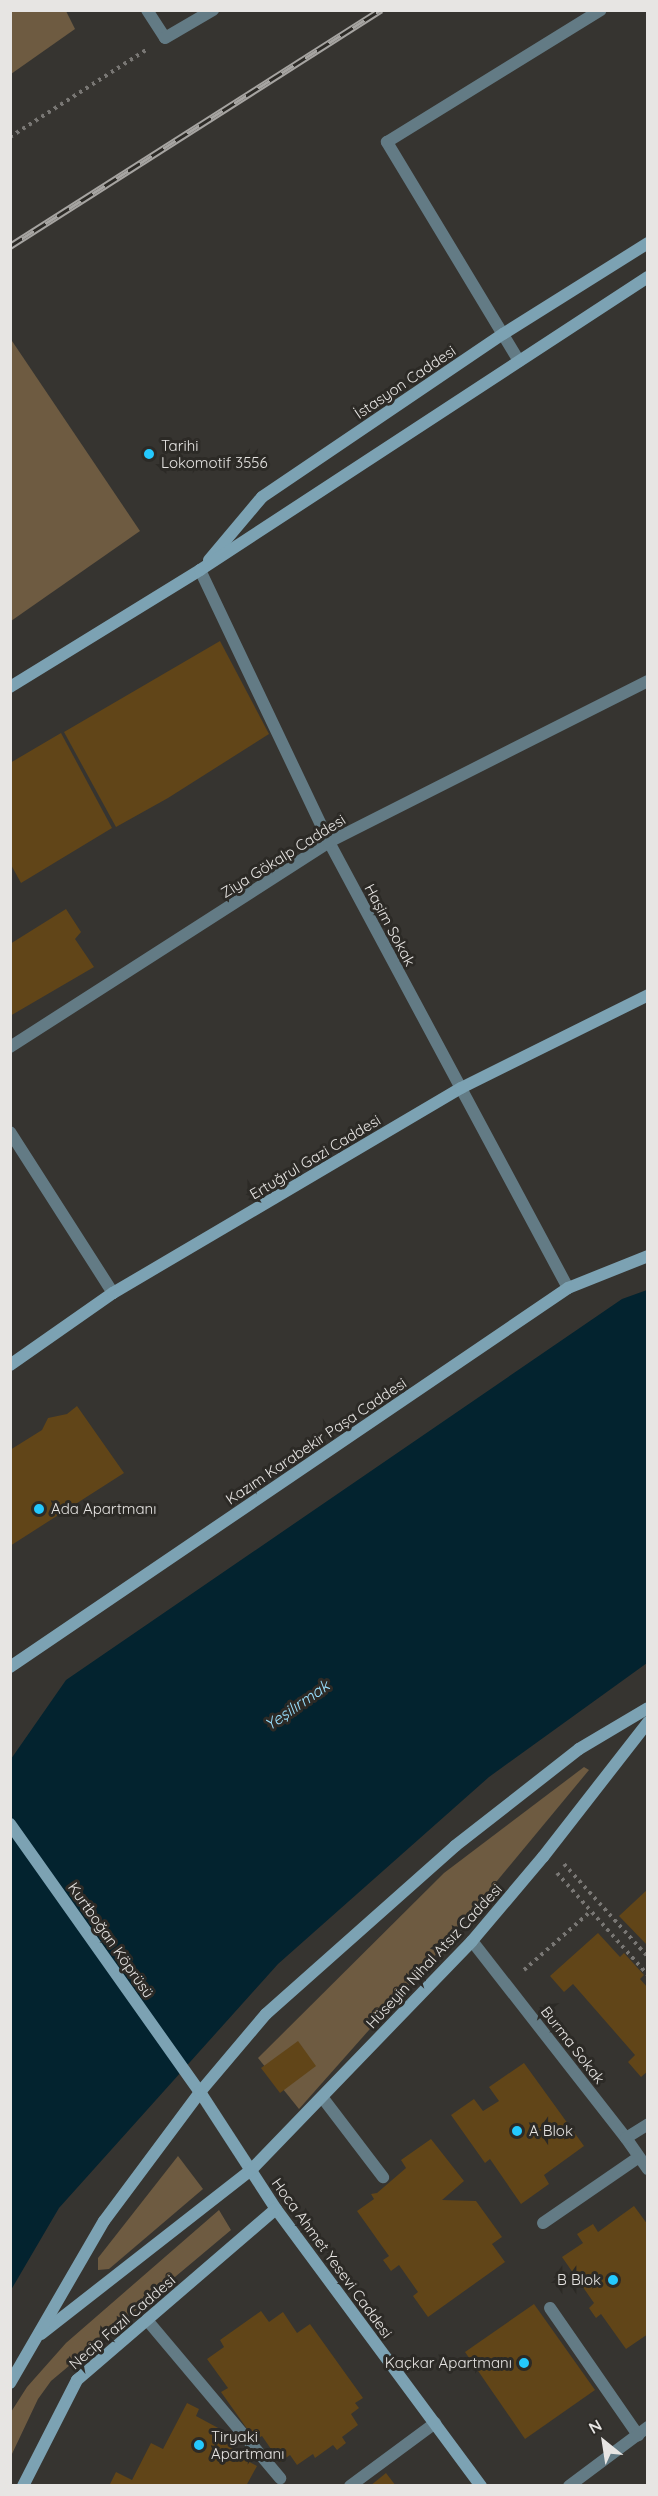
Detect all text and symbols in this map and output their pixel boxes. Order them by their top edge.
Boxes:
street label: İstasyon Caddesi [351,342,459,422]
place label: Tarihi Lokomotif 3556 [161,436,268,471]
marker: Tarihi Lokomotif 3556 [142,447,156,461]
street label: Ziya Gökalp Caddesi [217,810,349,902]
street label: Haşim Sokak [361,881,419,969]
street label: Ertuğrul Gazi Caddesi [246,1111,384,1203]
street label: Kazım Karabekir Paşa Caddesi [222,1374,410,1508]
place label: Ada Apartmanı [51,1500,156,1518]
marker: Ada Apartmanı [32,1502,46,1516]
water label: Yeşilırmak [261,1676,333,1734]
street label: Kurtboğan Köprüsü [64,1879,158,2001]
street label: Hüseyin Nihal Atsız Caddesi [362,1880,506,2032]
street label: Burma Sokak [537,2003,609,2087]
place label: A Blok [529,2122,573,2140]
marker: A Blok [510,2124,524,2138]
street label: Hoca Ahmet Yesevi Caddesi [268,2175,396,2341]
street label: Necip Fazıl Caddesi [65,2271,179,2373]
place label: B Blok [557,2271,601,2289]
marker: B Blok [606,2273,620,2287]
place label: Kaçkar Apartmanı [385,2354,512,2372]
marker: Kaçkar Apartmanı [517,2356,531,2370]
north arrow [574,2412,634,2472]
text: N [585,2415,605,2438]
place label: Tiryaki Apartmanı [211,2427,284,2462]
marker: Tiryaki Apartmanı [192,2438,206,2452]

